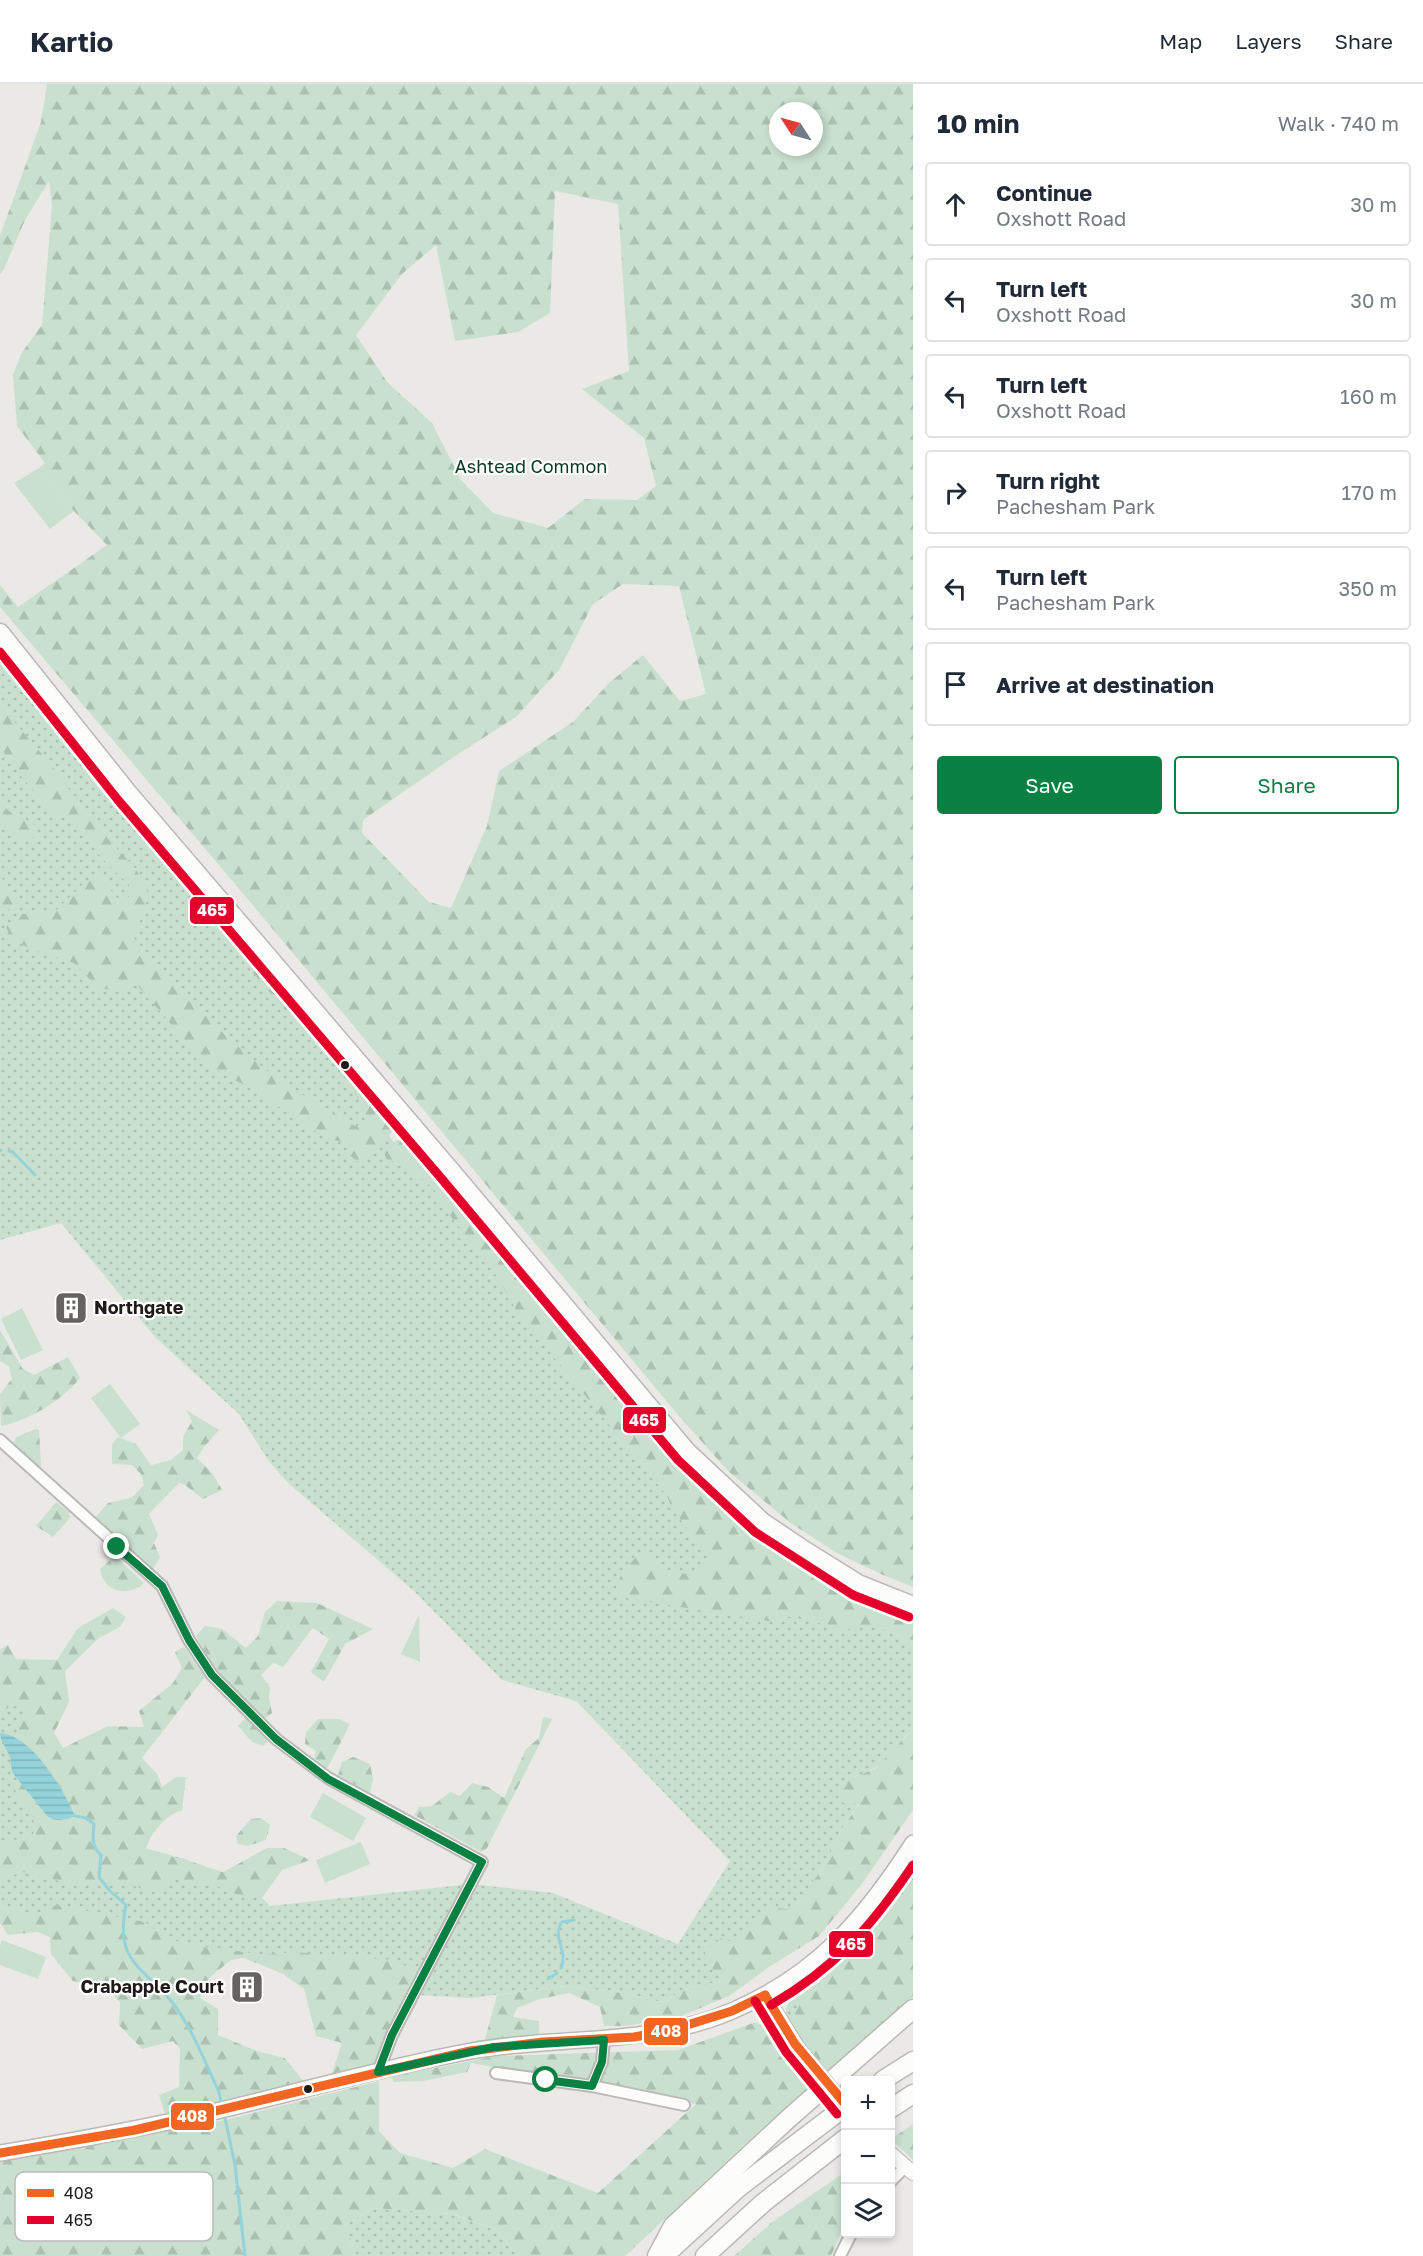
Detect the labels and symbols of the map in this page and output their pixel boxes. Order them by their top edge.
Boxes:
north arrow [769,102,823,156]
park label: Ashtead Common [455,455,607,477]
line badge: 465 [189,896,235,925]
text: 465 [197,900,227,920]
unlabelled marker [339,1059,351,1071]
building icon: Northgate [53,1290,89,1326]
place label: Northgate [94,1296,184,1318]
line badge: 465 [622,1406,667,1434]
text: 465 [629,1410,659,1430]
route end [103,1533,129,1559]
line badge: 465 [828,1930,874,1958]
text: 465 [836,1934,866,1954]
building icon: Crabapple Court [229,1969,265,2005]
place label: Crabapple Court [80,1975,224,1997]
line badge: 408 [643,2017,689,2046]
text: 408 [651,2021,681,2041]
route start [532,2066,558,2092]
unlabelled marker [302,2083,314,2095]
line badge: 408 [170,2102,215,2131]
text: 408 [177,2106,207,2126]
legend [15,2172,213,2241]
text: 408 [64,2183,93,2203]
text: 465 [64,2210,93,2230]

